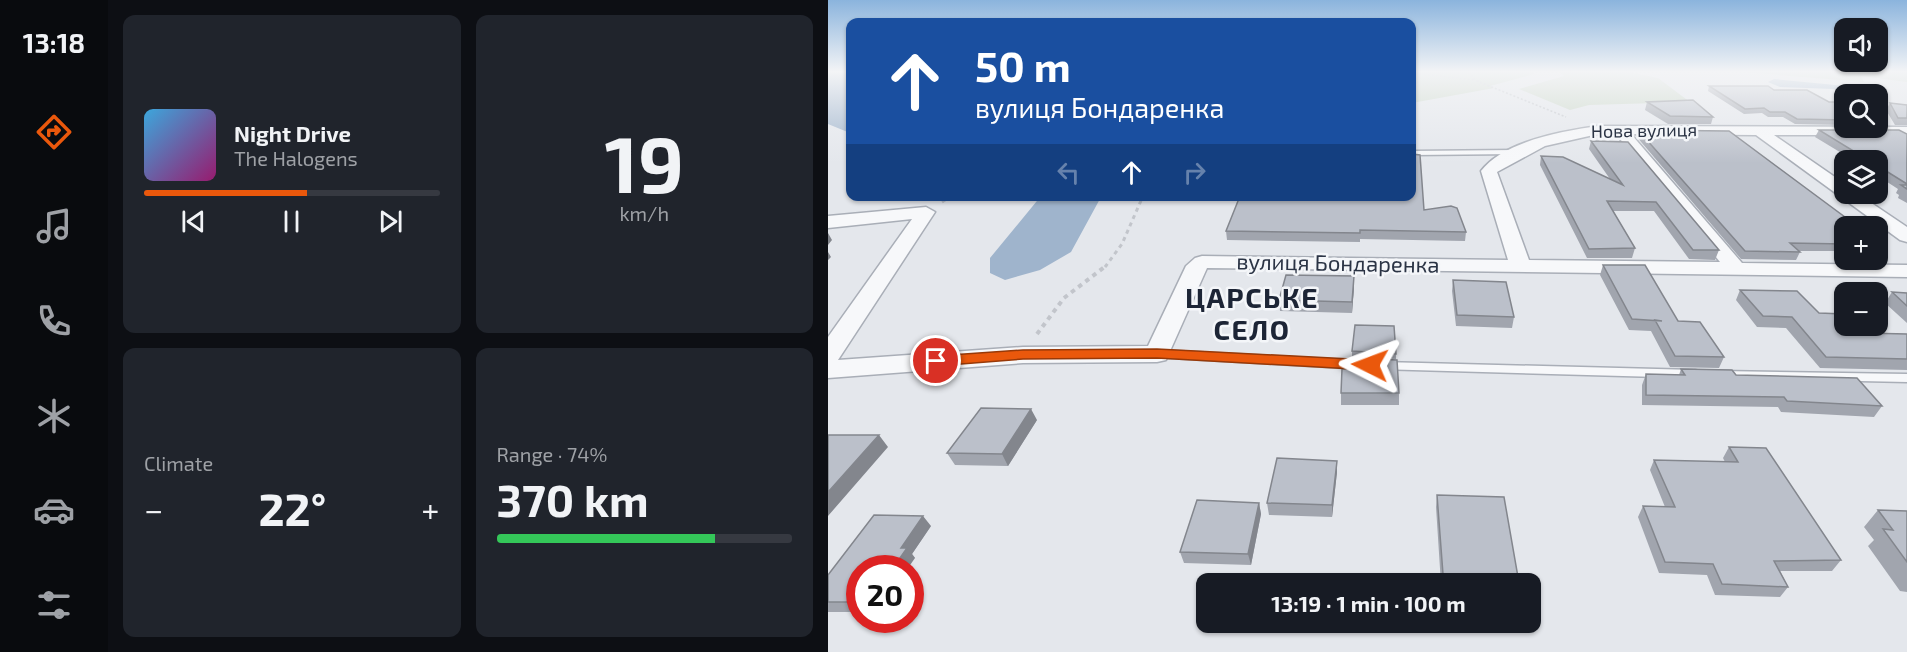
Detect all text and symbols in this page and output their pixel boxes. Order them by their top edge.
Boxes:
map controls [1834,18,1888,336]
button: sound [1834,18,1888,72]
text: 13:18 [23,26,85,58]
text: 50 m [975,40,1071,90]
icon: ahead [876,42,954,120]
button: search [1834,84,1888,138]
text: вулиця Бондаренка [975,91,1224,123]
icon: directions [33,111,75,153]
text: 19 [604,115,684,209]
street label: Нова вулиця [1591,118,1697,142]
text: Night Drive [234,120,351,146]
text: The Halogens [234,146,358,170]
button: layers [1834,150,1888,204]
icon: left [1052,156,1085,189]
icon: ahead [1115,156,1148,189]
icon: right [1178,156,1211,189]
text: km/h [619,201,669,225]
icon: music [33,205,75,247]
icon: previous [177,205,210,238]
icon: pause [275,205,308,238]
icon: next [374,205,407,238]
button: + [1834,216,1888,270]
street label: вулиця Бондаренка [1236,247,1440,278]
district label: ЦАРСЬКЕ СЕЛО [1185,280,1319,346]
button: − [1834,282,1888,336]
icon: phone [33,300,75,342]
position arrow [1338,333,1402,397]
pin [910,335,961,386]
icon: arrive [919,344,952,377]
icon: climate [33,395,75,437]
text: Range · 74% [497,442,607,466]
text: Climate [144,451,213,475]
text: 370 km [497,472,649,526]
text: 22° [258,481,326,535]
icon: car [33,489,75,531]
text: − [144,489,163,529]
text: + [421,489,440,529]
speed limit sign: 20 [846,555,924,633]
icon: filters [33,584,75,626]
text: 13:19 · 1 min · 100 m [1271,590,1466,616]

